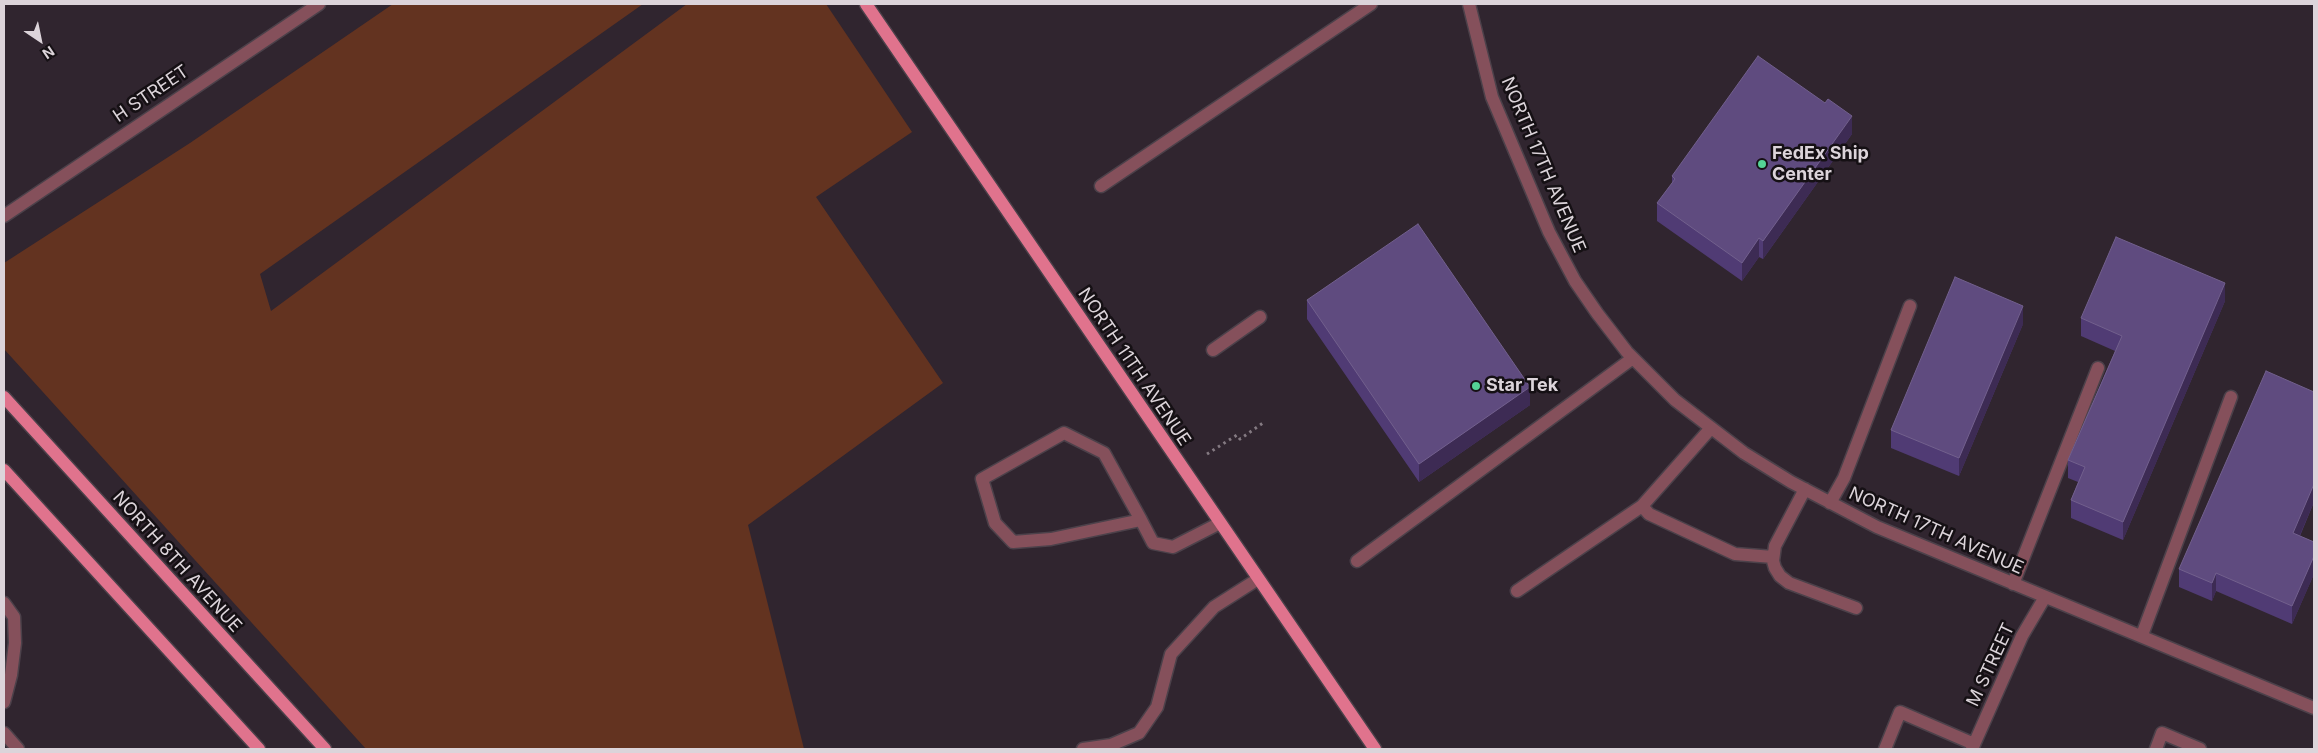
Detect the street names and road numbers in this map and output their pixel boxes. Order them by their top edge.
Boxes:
street label: H STREET [109,61,193,127]
street label: NORTH 17TH AVENUE [1496,74,1590,256]
street label: NORTH 11TH AVENUE [1073,284,1195,450]
street label: NORTH 17TH AVENUE [1845,483,2027,579]
street label: NORTH 8TH AVENUE [108,487,246,637]
street label: M STREET [1962,620,2020,710]

